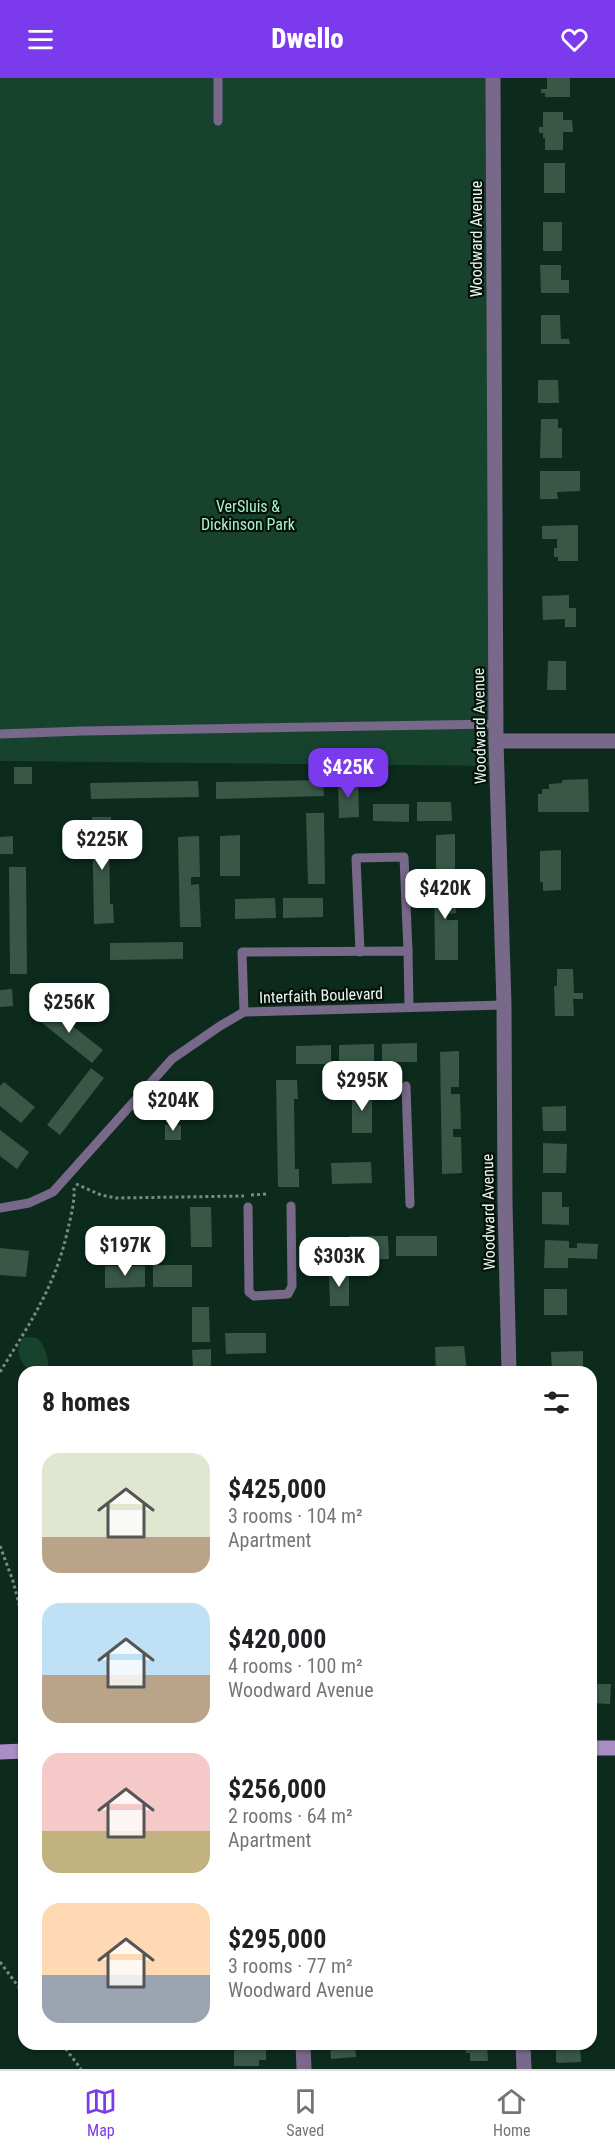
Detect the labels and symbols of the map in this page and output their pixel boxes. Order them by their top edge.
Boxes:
street label: Woodward Avenue [467,181,486,297]
park label: VerSluis & Dickinson Park [201,497,296,534]
street label: Woodward Avenue [469,668,490,784]
pin: $425K [306,748,390,799]
pin: $225K [60,820,144,871]
pin: $420K [403,869,487,920]
pin: $256K [27,983,111,1034]
street label: Interfaith Boulevard [259,984,383,1007]
pin: $295K [320,1061,404,1112]
pin: $204K [131,1081,215,1132]
street label: Woodward Avenue [478,1154,499,1270]
pin: $197K [83,1226,167,1277]
pin: $303K [297,1237,381,1288]

